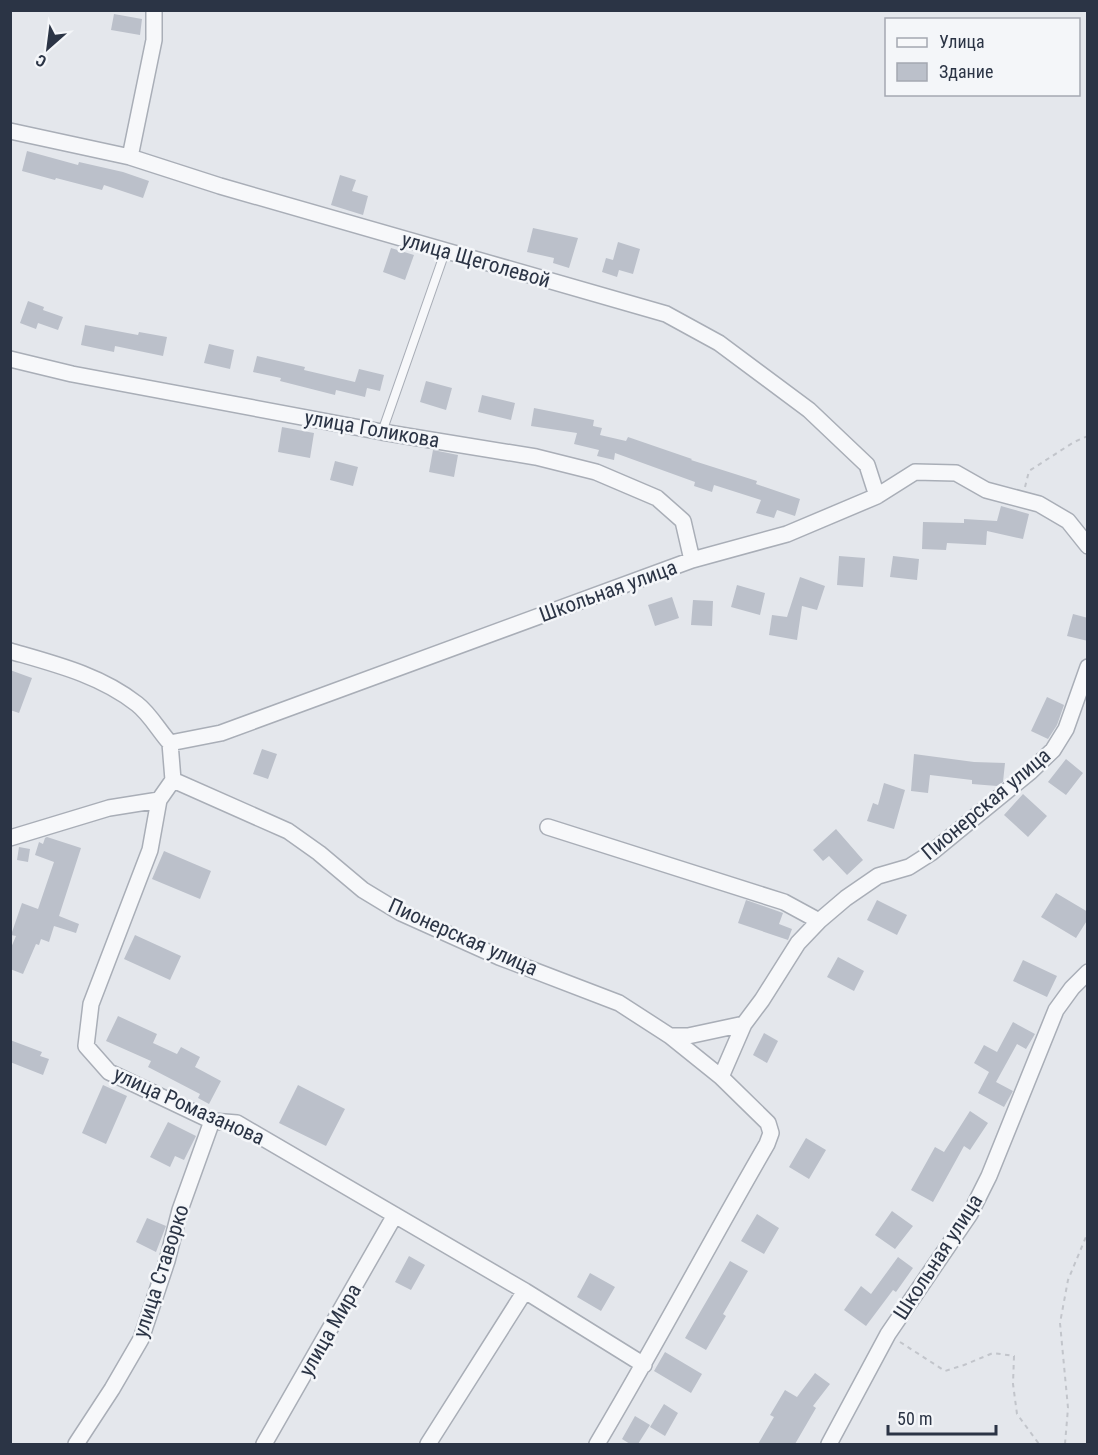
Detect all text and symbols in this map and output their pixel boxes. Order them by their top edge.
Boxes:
north arrow [18,18,78,78]
legend [885,18,1080,96]
text: Улица [939,31,985,52]
text: С [33,50,50,71]
text: Здание [939,61,993,82]
street label: улица Щеголевой [399,227,553,293]
street label: улица Голикова [303,405,441,453]
street label: Школьная улица [536,555,680,627]
street label: Пионерская улица [917,743,1055,865]
street label: Пионерская улица [385,893,541,981]
street label: улица Ромазанова [110,1062,268,1150]
street label: Школьная улица [889,1190,987,1324]
street label: улица Ставорко [128,1202,194,1340]
street label: улица Мира [294,1280,366,1380]
scale bar [888,1398,996,1436]
text: 50 m [897,1408,932,1429]

